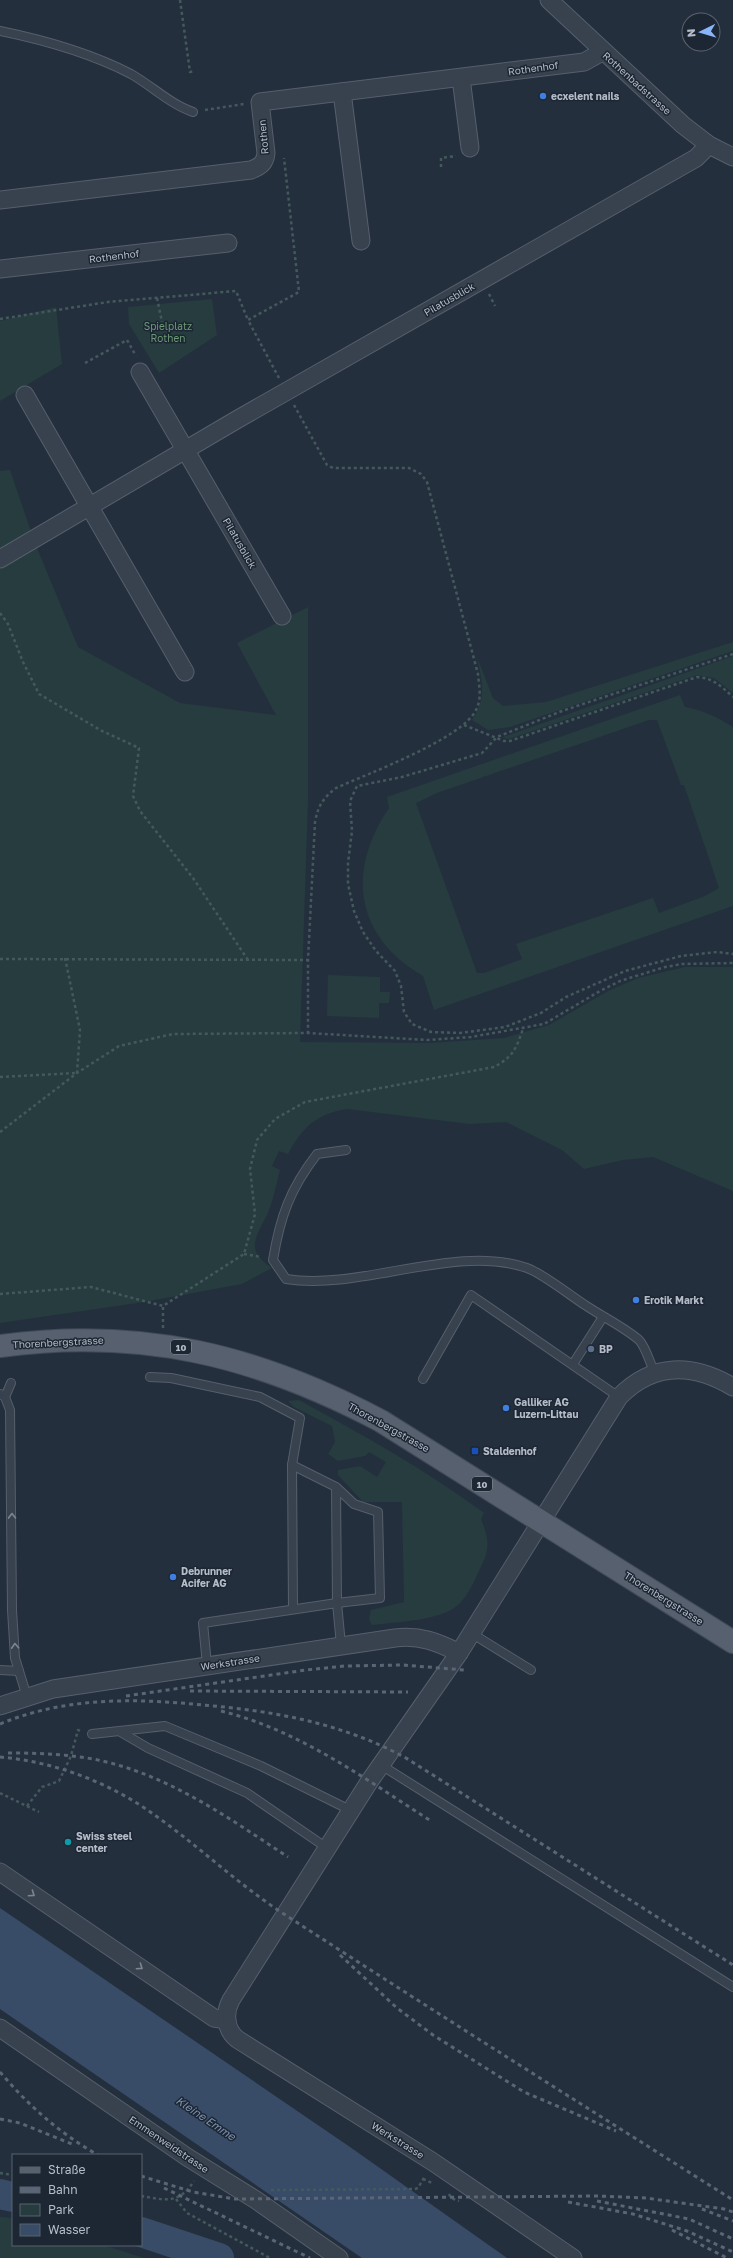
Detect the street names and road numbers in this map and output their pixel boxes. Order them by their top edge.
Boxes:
street label: Rothenbadstrasse [600,49,674,117]
street label: Rothenhof [507,58,559,77]
street label: Rothen [256,119,270,155]
street label: Rothenhof [88,247,140,265]
street label: Pilatusblick [422,280,477,318]
street label: Pilatusblick [221,516,259,571]
street label: Thorenbergstrasse [12,1334,104,1350]
road number: 10 [171,1340,191,1354]
street label: Thorenbergstrasse [346,1400,432,1454]
road number: 10 [472,1477,492,1491]
street label: Thorenbergstrasse [622,1569,706,1627]
street label: Werkstrasse [200,1651,261,1673]
street label: Emmenweidstrasse [127,2113,211,2175]
street label: Werkstrasse [370,2119,427,2161]

